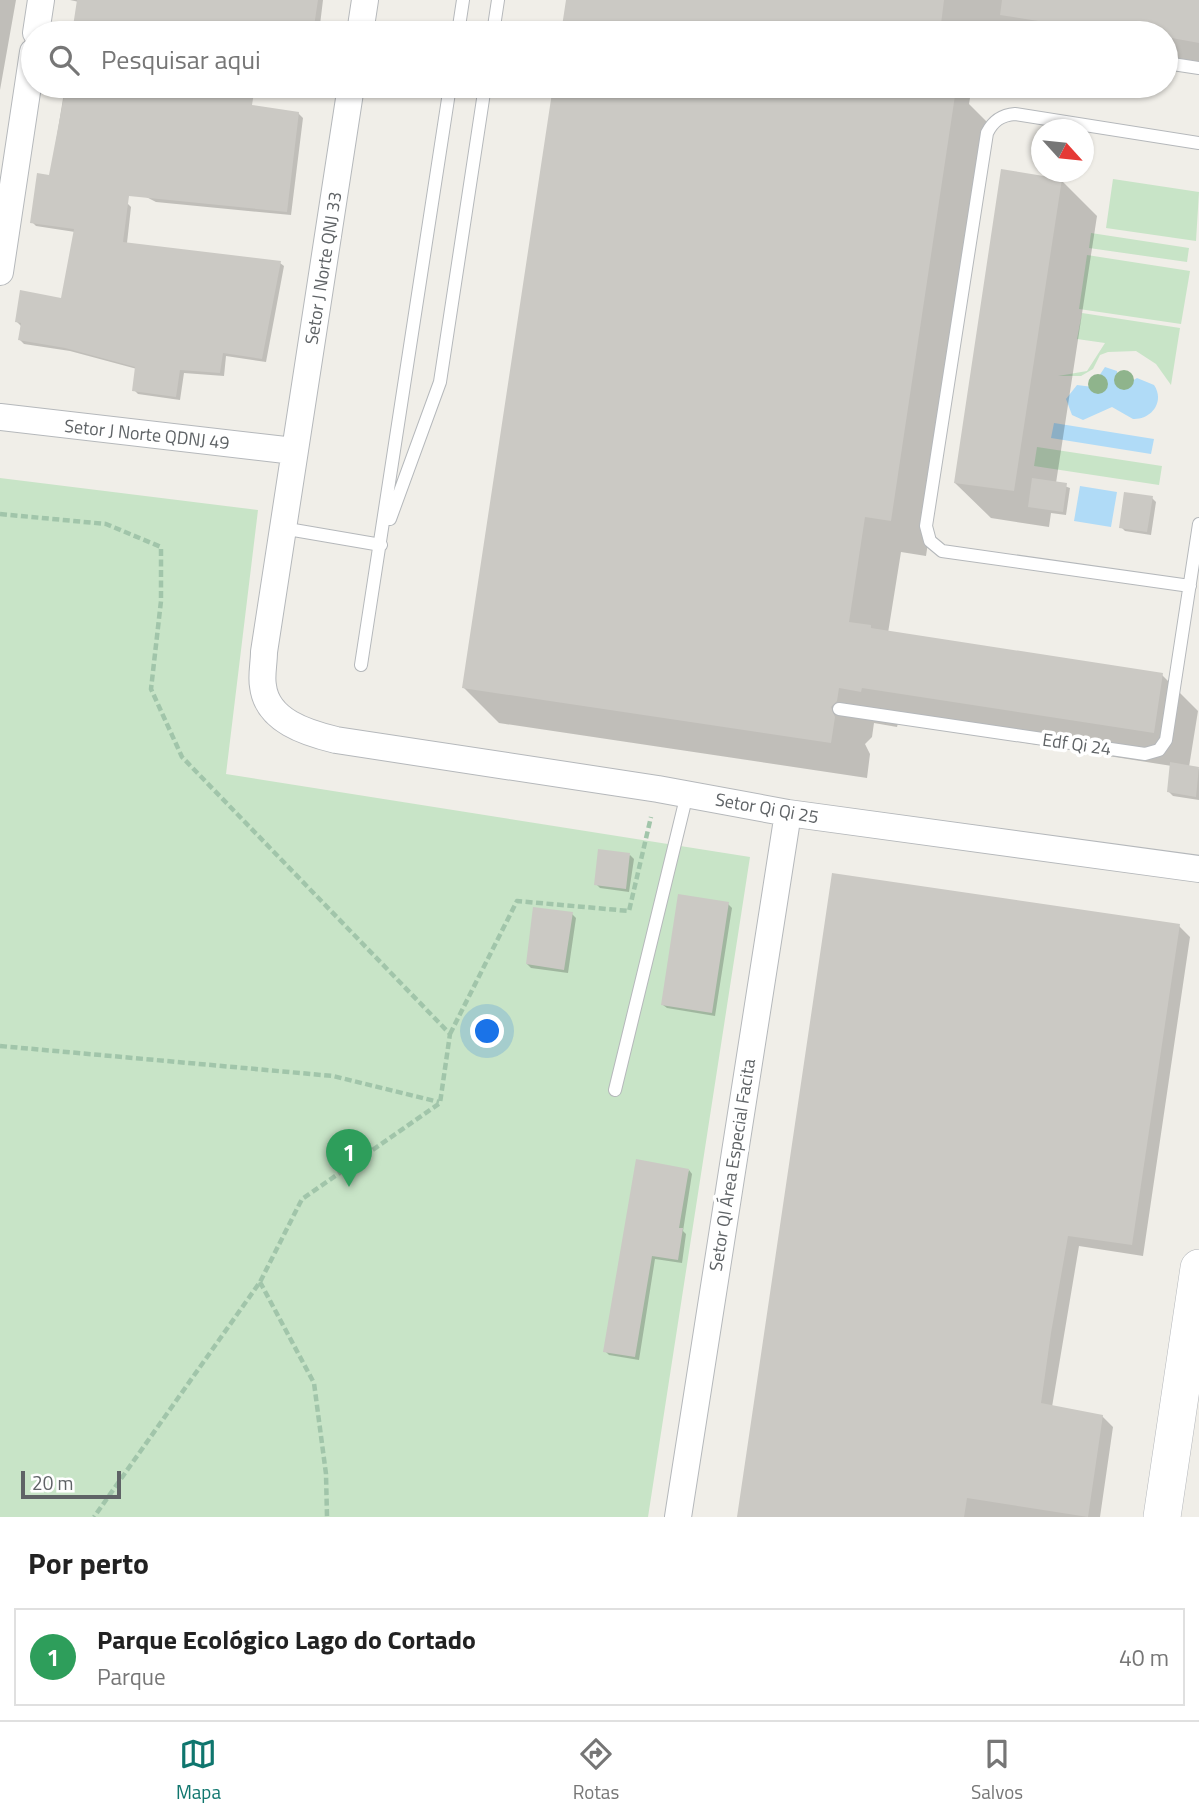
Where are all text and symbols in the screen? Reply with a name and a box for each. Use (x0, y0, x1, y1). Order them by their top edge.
search box (21, 21, 1178, 98)
text: Pesquisar aqui (101, 40, 261, 79)
icon: search (45, 41, 83, 79)
north arrow (1031, 119, 1094, 182)
street label: Setor J Norte QNJ 33 (298, 190, 348, 346)
street label: Setor J Norte QDNJ 49 (63, 412, 231, 456)
street label: Edf Qi 24 (1041, 726, 1113, 762)
street label: Setor Qi Qi 25 (713, 786, 821, 830)
your location (470, 1014, 504, 1048)
street label: Setor QI Área Especial Facita (702, 1057, 762, 1273)
pin: 1 (326, 1129, 372, 1187)
scale bar (21, 1468, 121, 1500)
text: 20 m (32, 1468, 73, 1497)
text: Por perto (28, 1540, 149, 1586)
text: Parque Ecológico Lago do Cortado (97, 1620, 476, 1659)
text: 1 (47, 1640, 59, 1675)
text: 40 m (1119, 1640, 1169, 1675)
text: Parque (97, 1659, 166, 1694)
tab: Mapa (176, 1735, 221, 1806)
tab: Rotas (573, 1735, 619, 1806)
tab: Salvos (971, 1735, 1023, 1806)

